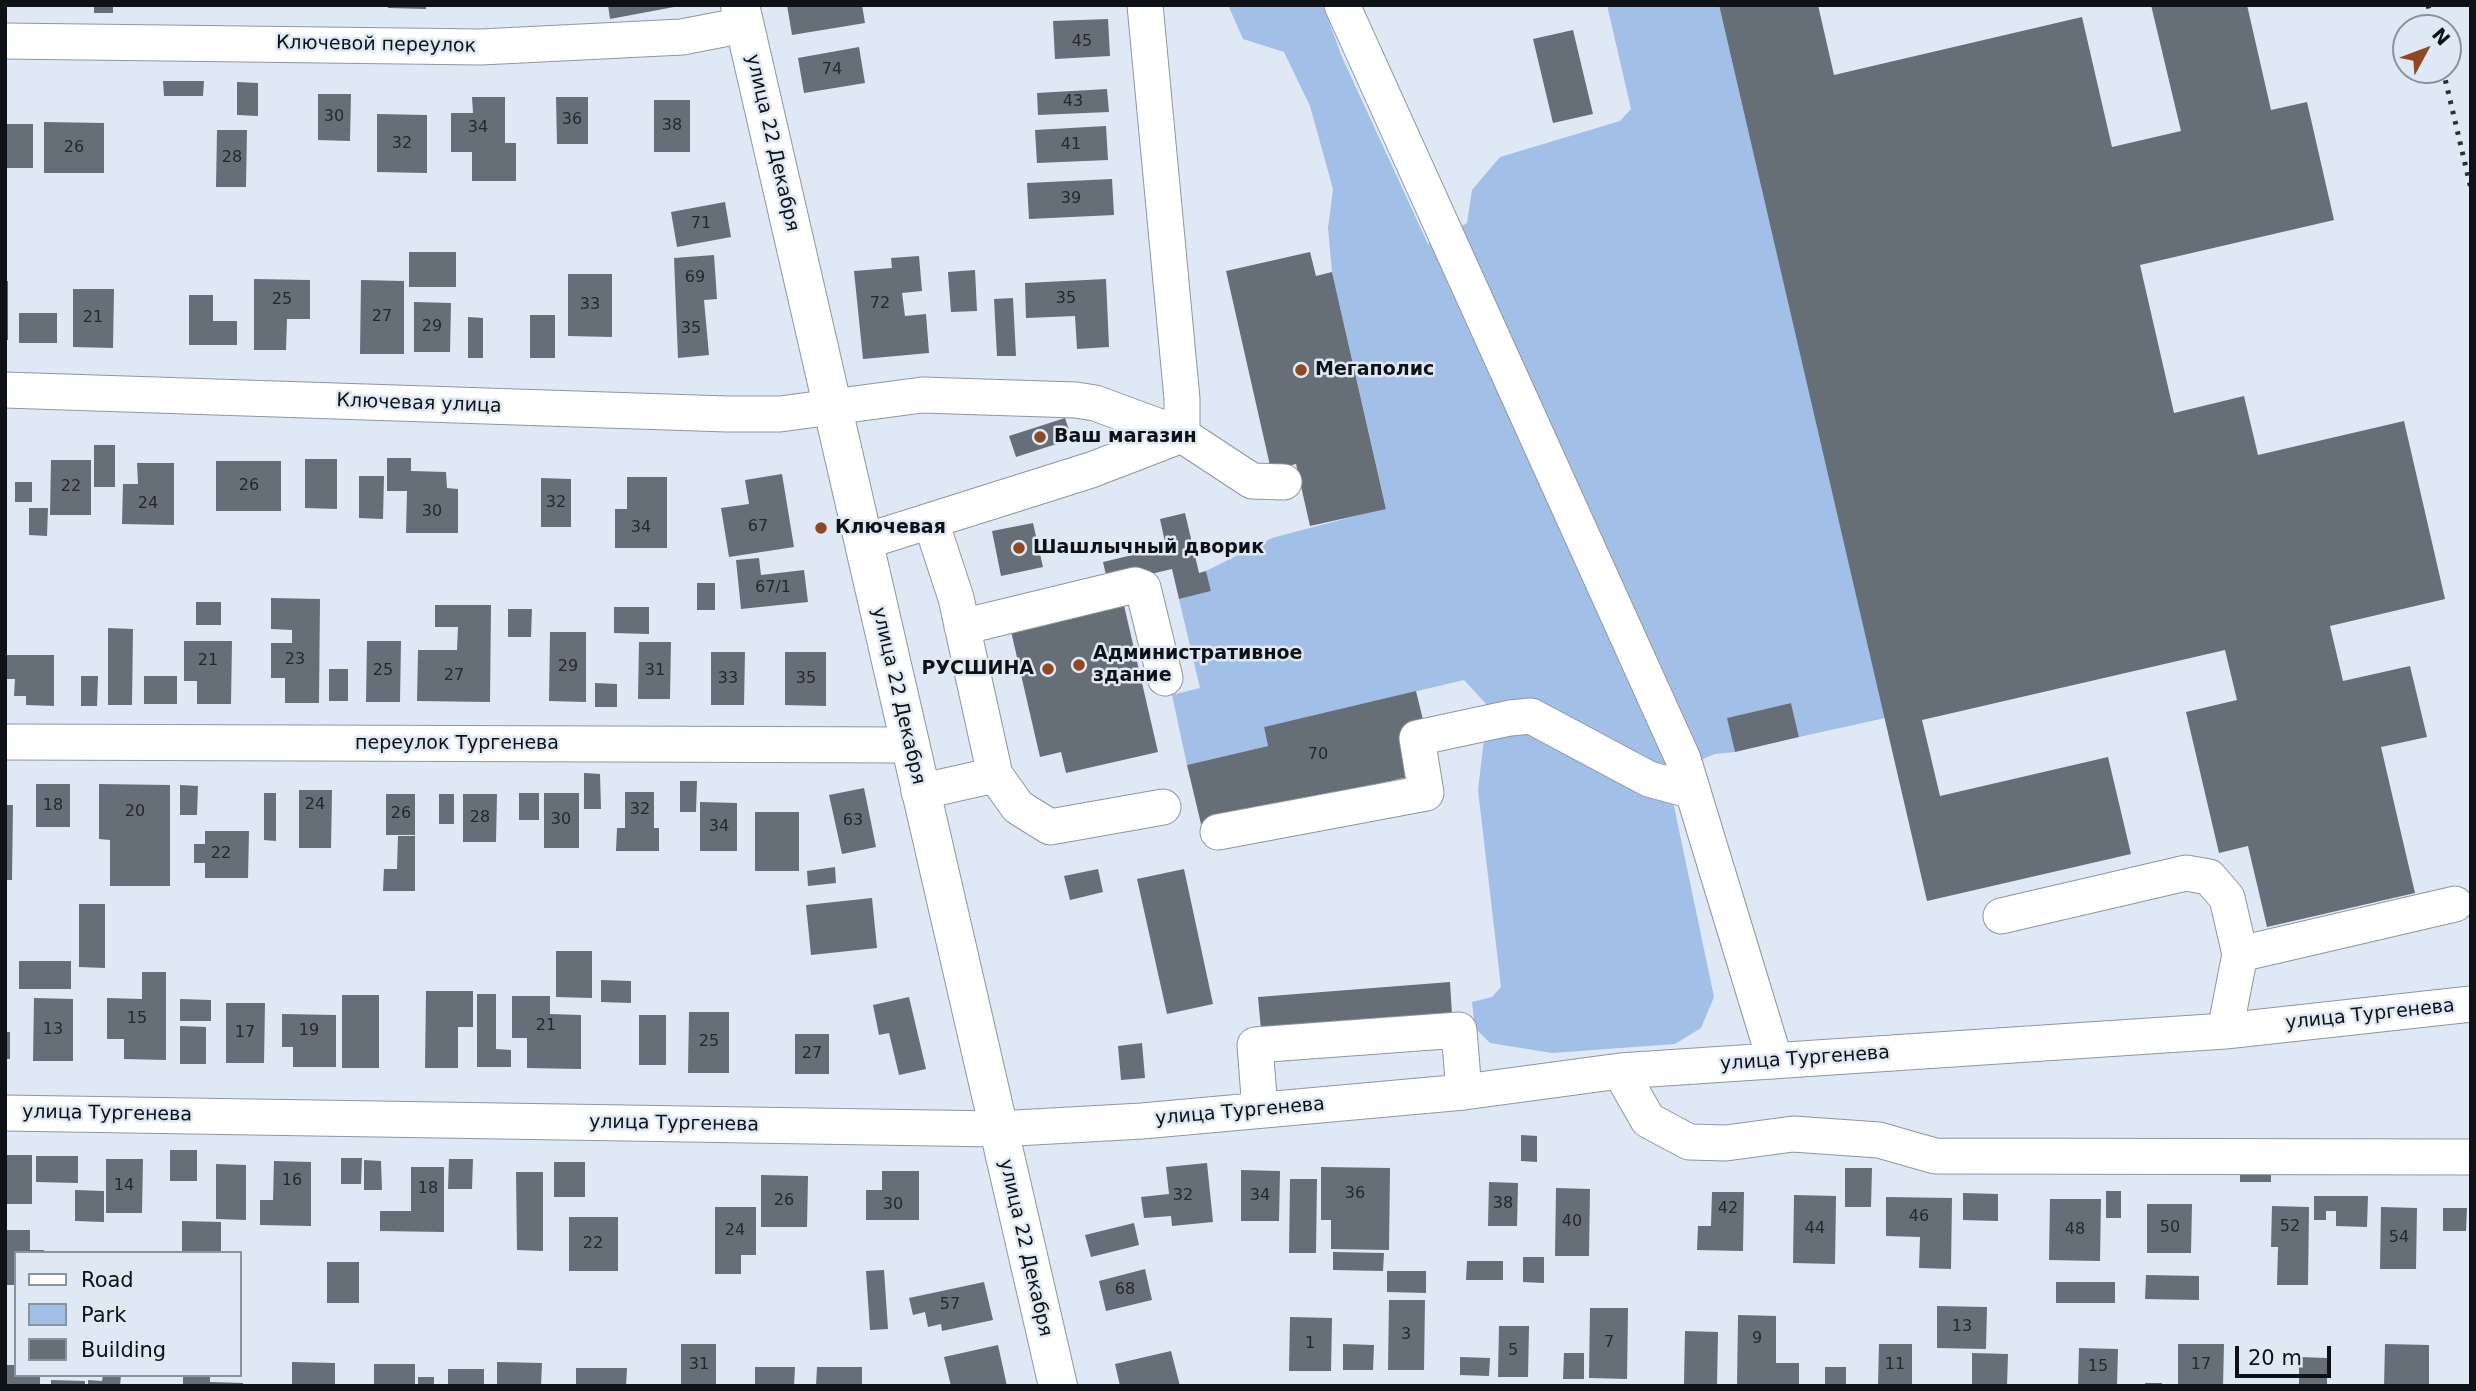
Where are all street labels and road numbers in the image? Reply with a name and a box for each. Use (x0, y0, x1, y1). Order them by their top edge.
street label: Ключевой переулок (276, 32, 476, 58)
street label: улица 22 Декабря (740, 52, 804, 234)
street label: Ключевая улица (336, 390, 502, 418)
street label: улица 22 Декабря (866, 605, 930, 787)
street label: переулок Тургенева (355, 733, 559, 755)
street label: улица Тургенева (2284, 995, 2456, 1035)
street label: улица Тургенева (1719, 1042, 1891, 1076)
street label: улица Тургенева (1154, 1093, 1326, 1131)
street label: улица Тургенева (22, 1101, 192, 1127)
street label: улица Тургенева (589, 1111, 759, 1137)
street label: улица 22 Декабря (993, 1157, 1057, 1339)

